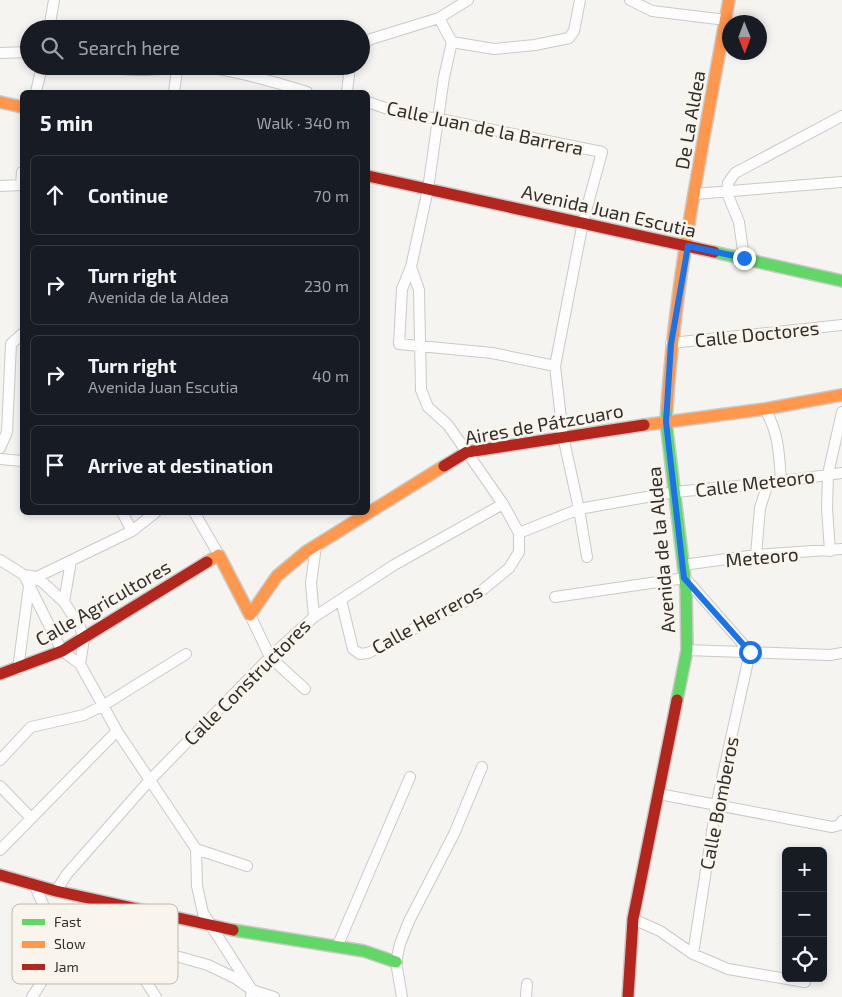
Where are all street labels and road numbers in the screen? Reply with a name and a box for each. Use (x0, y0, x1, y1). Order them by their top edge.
street label: De La Aldea (669, 69, 710, 171)
street label: Calle Juan de la Barrera (385, 95, 586, 160)
street label: Avenida Juan Escutia (520, 179, 699, 242)
street label: Calle Doctores (694, 316, 820, 351)
street label: Aires de Pátzcuaro (463, 398, 625, 449)
street label: Calle Meteoro (694, 464, 816, 501)
street label: Avenida de la Aldea (642, 466, 679, 634)
street label: Meteoro (724, 542, 799, 571)
street label: Calle Agricultores (31, 555, 174, 651)
street label: Calle Herreros (367, 579, 486, 658)
street label: Calle Constructores (179, 614, 315, 750)
street label: Calle Bomberos (694, 734, 743, 871)

